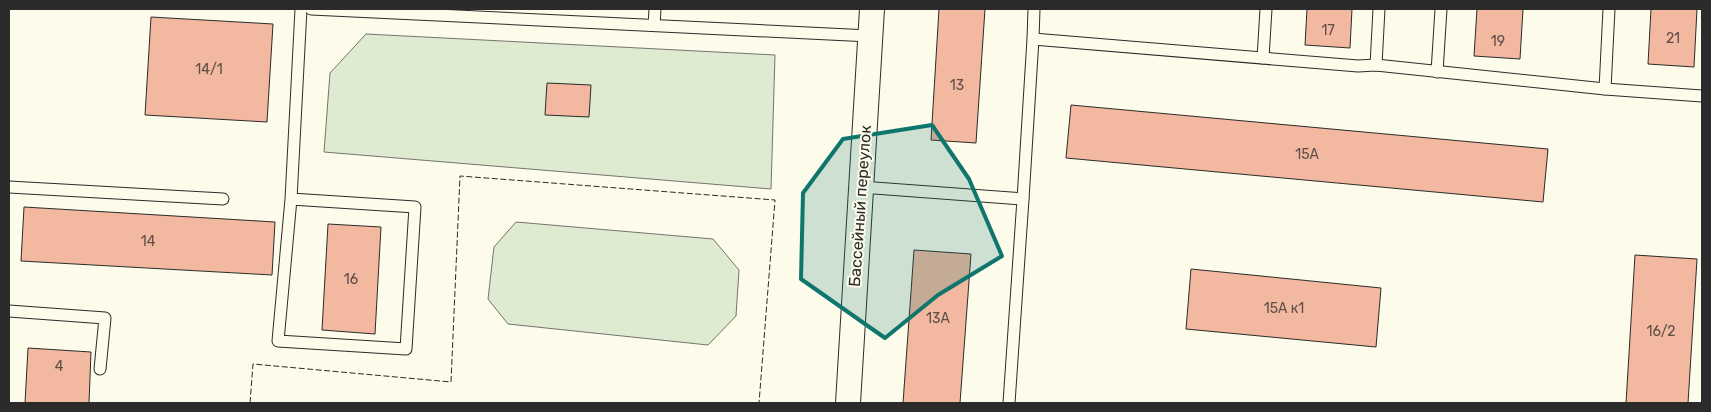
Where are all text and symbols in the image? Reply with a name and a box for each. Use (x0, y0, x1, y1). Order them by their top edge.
house number: 17 (1321, 22, 1335, 39)
house number: 21 (1666, 30, 1680, 47)
house number: 19 (1491, 33, 1505, 50)
house number: 14/1 (195, 61, 223, 78)
house number: 13 (950, 77, 964, 94)
street label: Бассейный переулок (845, 124, 875, 288)
house number: 15А (1295, 146, 1319, 163)
house number: 14 (141, 233, 156, 250)
house number: 16 (344, 271, 358, 288)
house number: 15А к1 (1264, 300, 1304, 317)
house number: 13А (926, 310, 951, 327)
house number: 16/2 (1646, 323, 1676, 340)
house number: 4 (55, 358, 64, 375)

